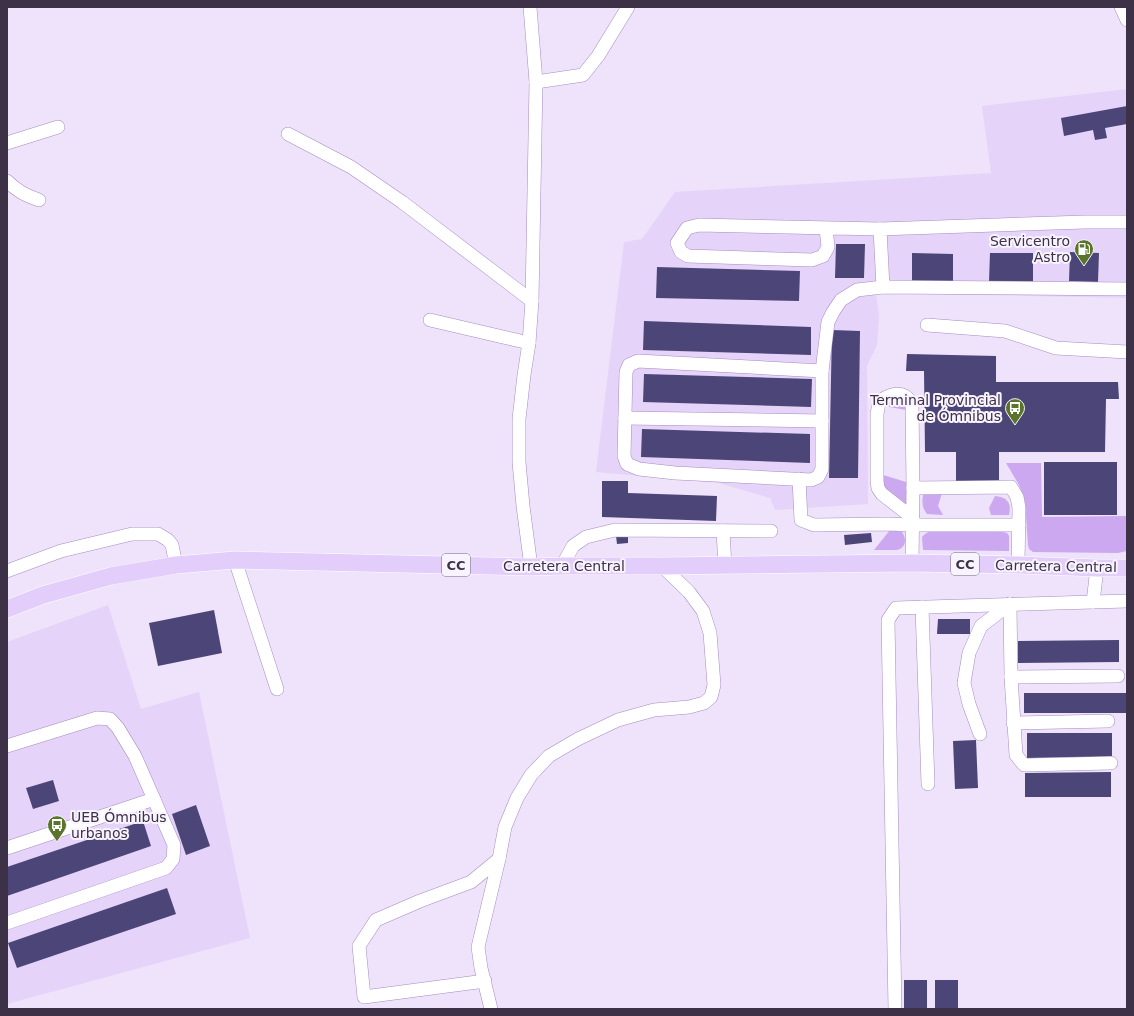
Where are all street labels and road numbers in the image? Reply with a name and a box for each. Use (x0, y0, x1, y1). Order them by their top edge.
road number: CC (951, 553, 979, 575)
road number: CC (442, 554, 470, 576)
street label: Carretera Central (995, 557, 1117, 575)
street label: Carretera Central (503, 558, 625, 574)

